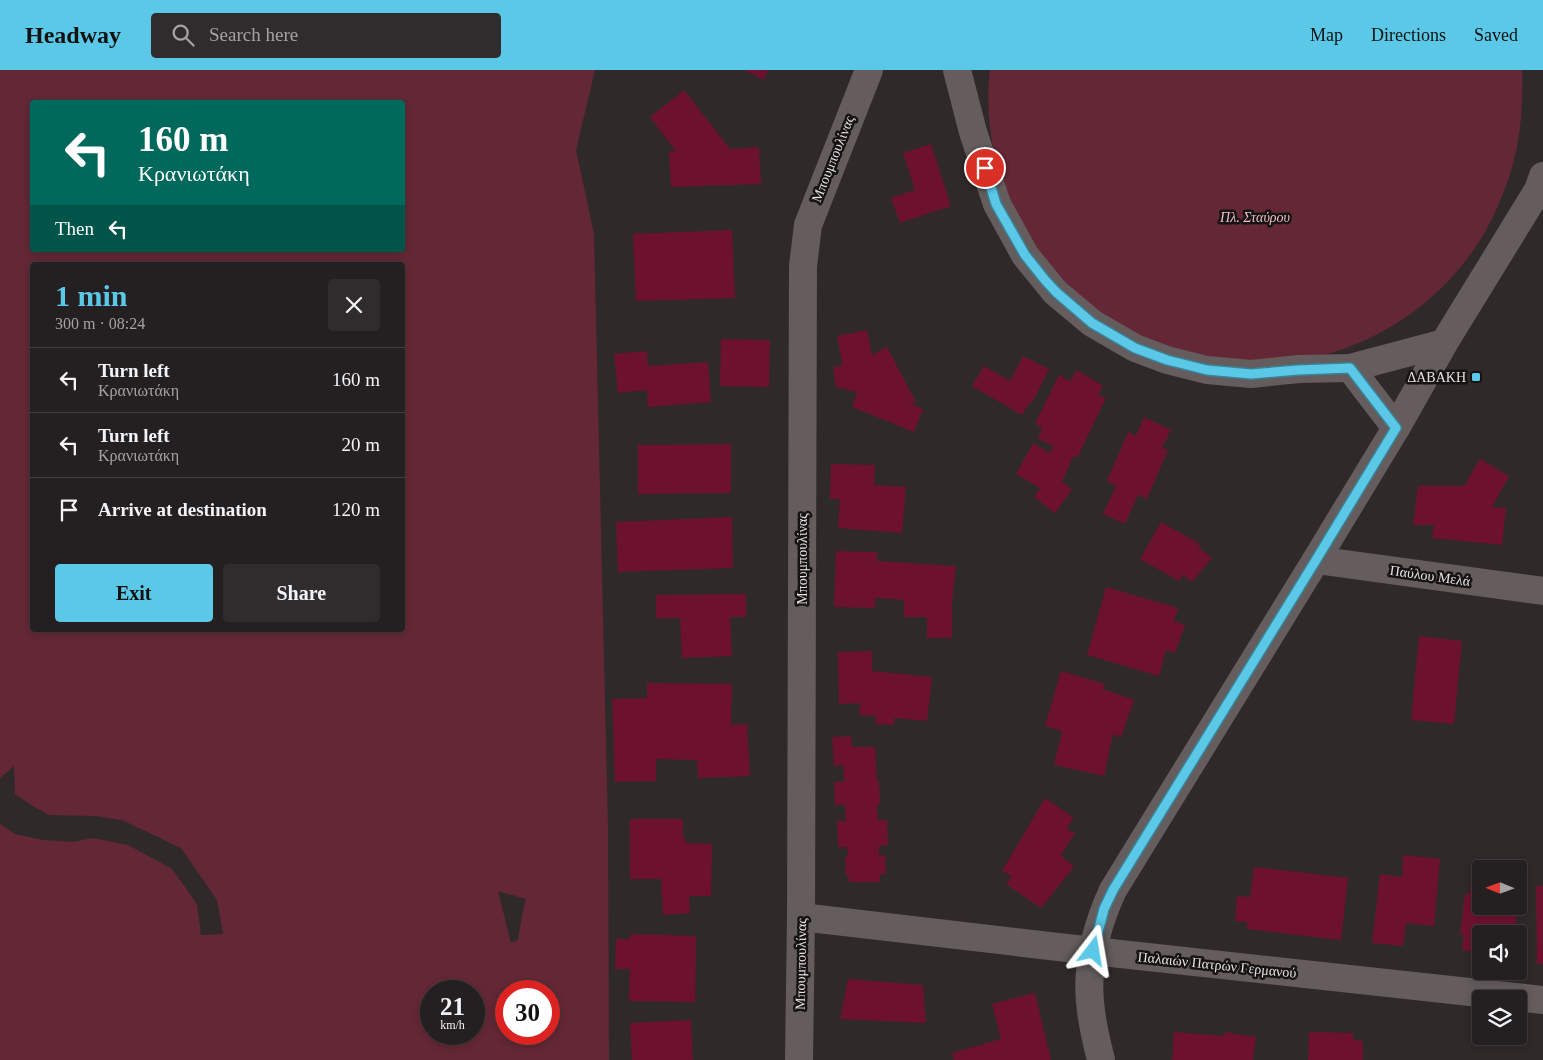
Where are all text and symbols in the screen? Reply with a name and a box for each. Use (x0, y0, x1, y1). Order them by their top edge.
search box (151, 13, 501, 58)
icon: search (169, 21, 197, 49)
text: Headway (25, 22, 121, 48)
text: Search here (209, 24, 298, 45)
text: Map (1310, 25, 1343, 45)
text: Directions (1371, 25, 1446, 45)
text: Saved (1474, 25, 1518, 45)
street label: Μπουμπουλίνας (809, 113, 857, 204)
icon: left (55, 120, 120, 185)
text: 160 m (138, 120, 228, 159)
pin (964, 147, 1006, 189)
icon: arrive (971, 154, 999, 182)
text: Κρανιωτάκη (138, 161, 250, 186)
park label: Πλ. Σταύρου (1219, 210, 1290, 225)
icon: left (104, 215, 132, 243)
text: Then (55, 218, 94, 239)
text: 1 min (55, 279, 128, 312)
button: close (328, 279, 380, 331)
text: 300 m · 08:24 (55, 315, 145, 332)
text: Turn left (98, 360, 170, 381)
icon: left (55, 366, 83, 394)
text: 160 m (332, 369, 380, 390)
place label: ΔΑΒΑΚΗ (1407, 370, 1466, 385)
marker: ΔΑΒΑΚΗ (1470, 371, 1482, 383)
text: Κρανιωτάκη (98, 382, 179, 399)
text: Turn left (98, 425, 170, 446)
icon: left (55, 431, 83, 459)
text: 20 m (341, 434, 380, 455)
text: Κρανιωτάκη (98, 447, 179, 464)
icon: arrive (55, 496, 83, 524)
text: Arrive at destination (98, 499, 267, 520)
text: 120 m (332, 499, 380, 520)
street label: Μπουμπουλίνας (795, 513, 810, 605)
street label: Παύλου Μελά (1389, 563, 1472, 589)
button: Exit (55, 564, 213, 622)
button: Share (223, 564, 380, 622)
north arrow (1472, 860, 1528, 915)
map controls (1472, 860, 1527, 1045)
street label: Μπουμπουλίνας (793, 918, 809, 1010)
position arrow (1066, 924, 1118, 976)
button: sound (1472, 925, 1527, 980)
street label: Παλαιών Πατρών Γερμανού (1137, 949, 1297, 981)
speed limit sign: 30 (495, 980, 560, 1045)
button: layers (1472, 990, 1527, 1045)
text: 21 (440, 993, 465, 1020)
text: km/h (440, 1018, 465, 1032)

